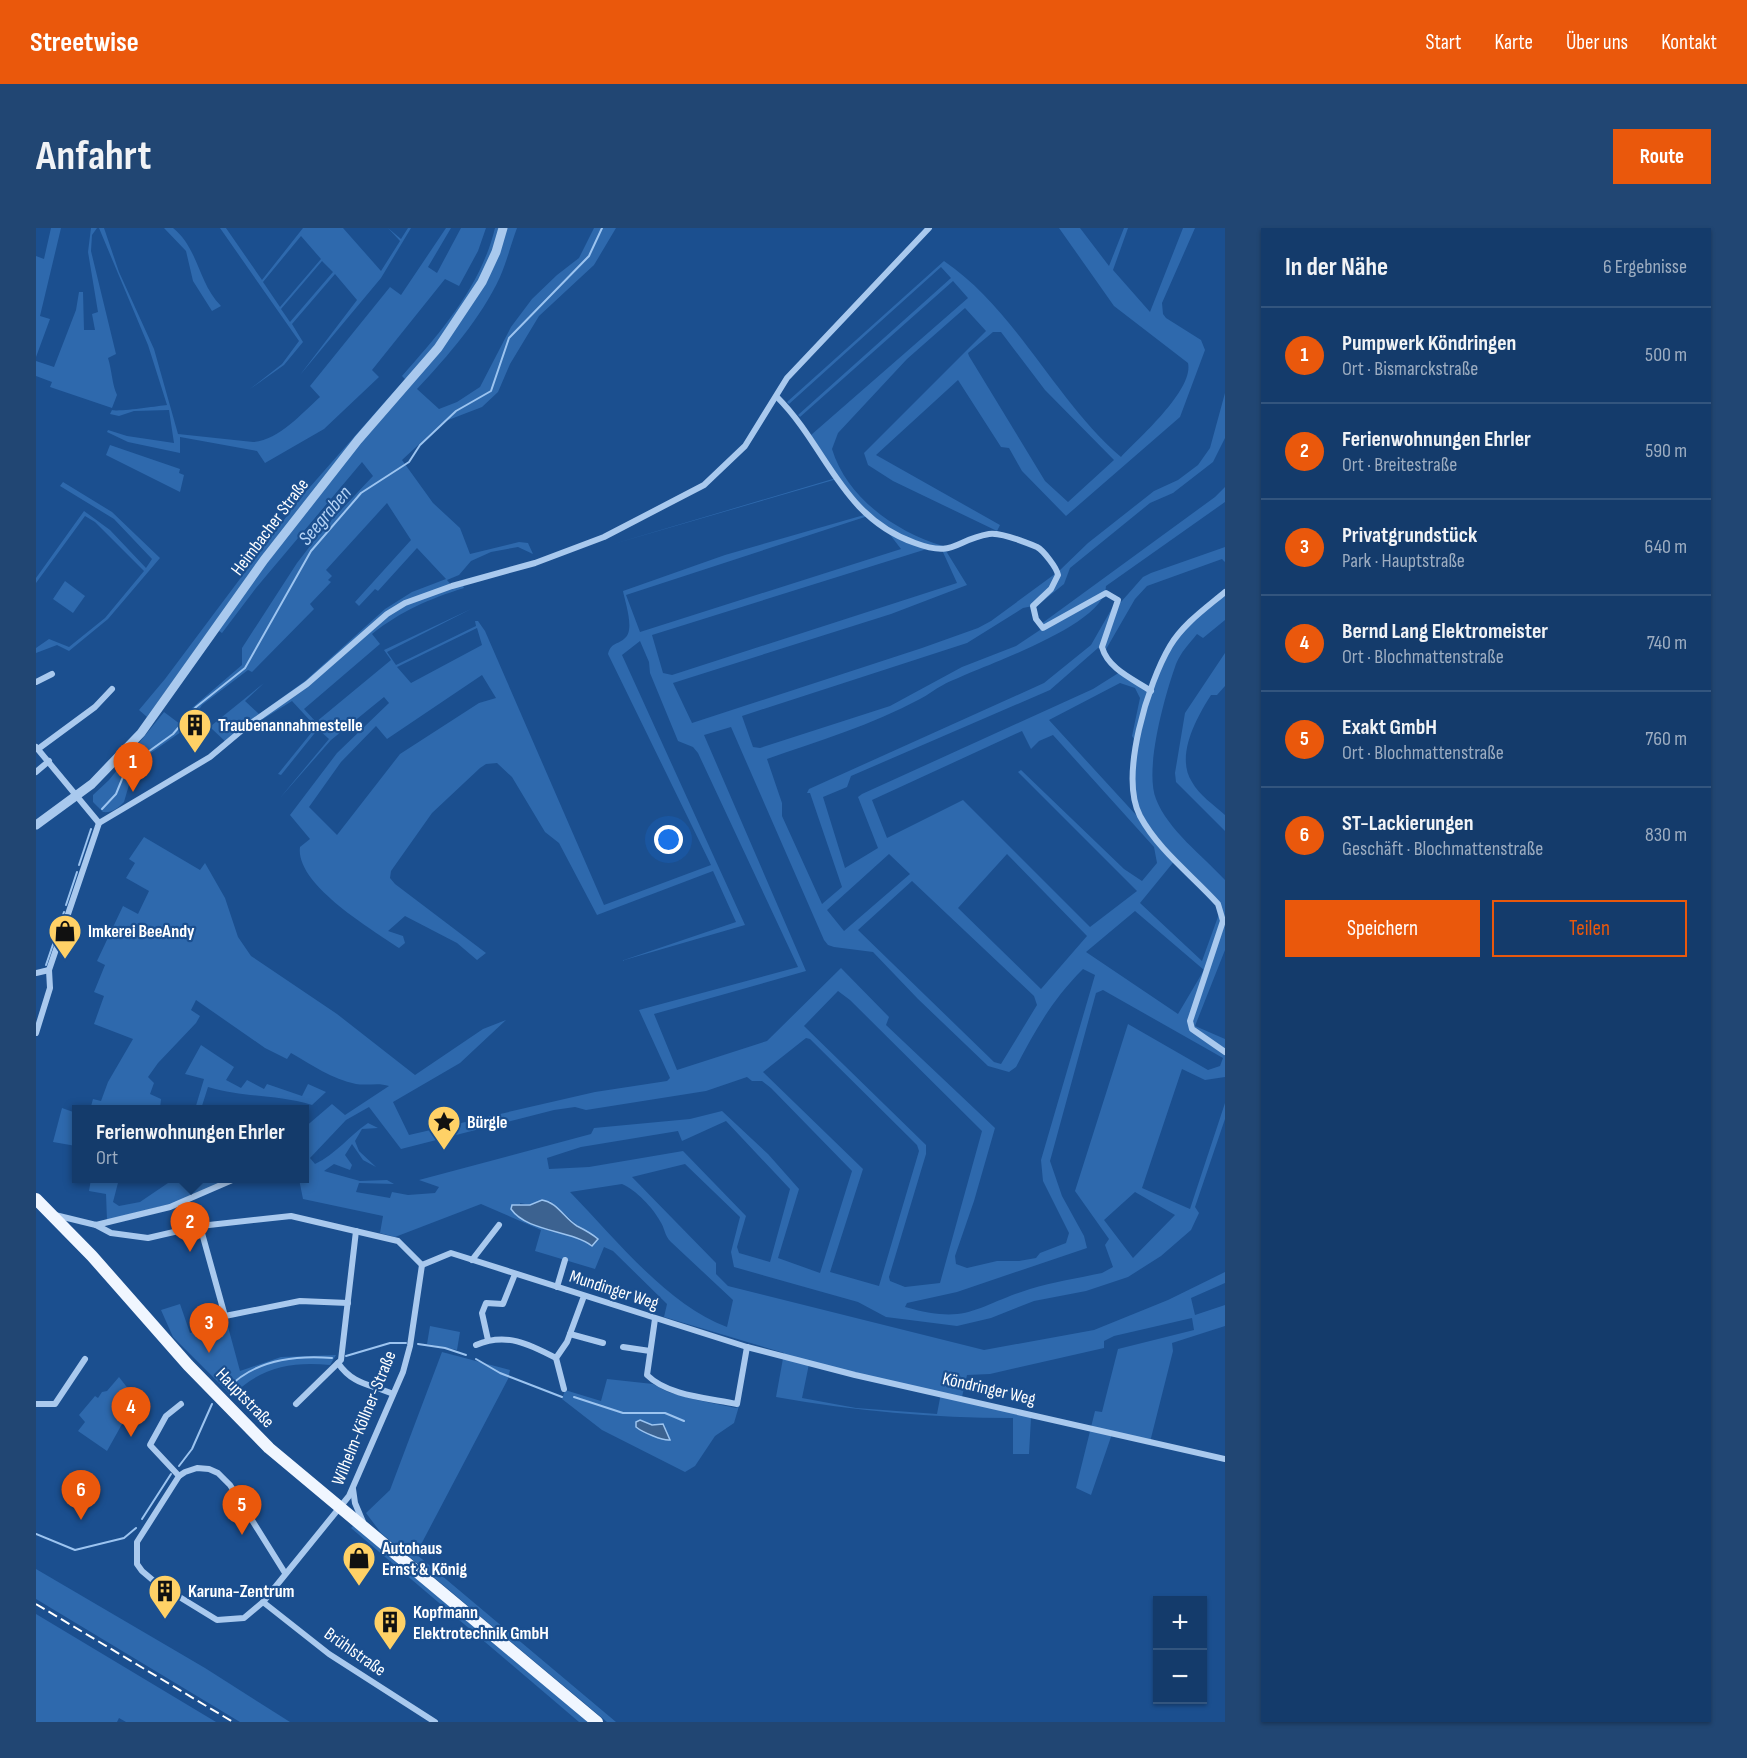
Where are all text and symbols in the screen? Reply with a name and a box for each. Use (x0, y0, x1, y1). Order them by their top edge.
text: Streetwise (30, 26, 139, 59)
text: Start (1425, 30, 1462, 55)
text: Karte (1495, 30, 1533, 55)
text: Über uns (1566, 30, 1628, 55)
text: Kontakt (1661, 30, 1717, 55)
button: Route (1613, 129, 1711, 184)
text: Anfahrt (36, 131, 151, 182)
text: In der Nähe (1285, 252, 1388, 283)
text: 6 Ergebnisse (1603, 255, 1687, 279)
text: Pumpwerk Köndringen (1342, 330, 1516, 357)
text: 1 (1301, 343, 1308, 367)
text: 500 m (1645, 343, 1687, 367)
text: Ort · Bismarckstraße (1342, 357, 1478, 381)
text: Ferienwohnungen Ehrler (1342, 426, 1531, 453)
text: 2 (1300, 439, 1309, 463)
text: 590 m (1645, 439, 1687, 463)
text: Ort · Breitestraße (1342, 453, 1457, 477)
street label: Heimbacher Straße (227, 475, 313, 579)
water label: Seegraben (293, 482, 357, 550)
text: Privatgrundstück (1342, 522, 1477, 549)
text: 3 (1300, 535, 1309, 559)
text: 640 m (1645, 535, 1687, 559)
text: Park · Hauptstraße (1342, 549, 1465, 573)
text: Bernd Lang Elektromeister (1342, 618, 1548, 645)
text: 4 (1300, 631, 1309, 655)
text: 740 m (1647, 631, 1687, 655)
text: Ort · Blochmattenstraße (1342, 645, 1504, 669)
building icon: Traubenannahmestelle (177, 707, 213, 754)
text: Exakt GmbH (1342, 714, 1437, 741)
place label: Traubenannahmestelle (218, 715, 363, 736)
text: 5 (1300, 727, 1309, 751)
text: 760 m (1645, 727, 1687, 751)
text: Ort · Blochmattenstraße (1342, 741, 1504, 765)
pin: 1 (114, 742, 152, 792)
text: ST-Lackierungen (1342, 810, 1473, 837)
text: 6 (1300, 823, 1309, 847)
text: 830 m (1645, 823, 1687, 847)
your location (654, 825, 683, 854)
text: Geschäft · Blochmattenstraße (1342, 837, 1543, 861)
button: Speichern (1285, 900, 1480, 957)
button: Teilen (1492, 900, 1687, 957)
shop icon: Imkerei BeeAndy (47, 913, 83, 960)
place label: Imkerei BeeAndy (88, 921, 195, 942)
place icon: Bürgle (426, 1104, 462, 1151)
popup (72, 1105, 309, 1183)
place label: Bürgle (467, 1112, 508, 1133)
text: Ferienwohnungen Ehrler (96, 1119, 285, 1146)
text: Ort (96, 1146, 118, 1170)
pin: 2 (170, 1202, 210, 1252)
street label: Mundinger Weg (567, 1266, 661, 1314)
pin: 3 (190, 1304, 228, 1353)
street label: Wilhelm-Köllner-Straße (327, 1348, 401, 1488)
street label: Hauptstraße (211, 1364, 279, 1432)
street label: Köndringer Weg (940, 1368, 1038, 1410)
pin: 4 (112, 1388, 151, 1437)
pin: 6 (62, 1470, 100, 1520)
pin: 5 (222, 1486, 262, 1535)
place label: Autohaus Ernst & König (381, 1538, 467, 1580)
shop icon: Autohaus Ernst & König (341, 1540, 377, 1587)
building icon: Karuna-Zentrum (147, 1573, 183, 1620)
place label: Karuna-Zentrum (188, 1581, 295, 1602)
map controls (1153, 1596, 1207, 1704)
button: + (1153, 1596, 1207, 1650)
place label: Kopfmann Elektrotechnik GmbH (413, 1602, 549, 1644)
building icon: Kopfmann Elektrotechnik GmbH (372, 1604, 408, 1651)
street label: Brühlstraße (320, 1623, 390, 1681)
button: − (1153, 1650, 1207, 1704)

